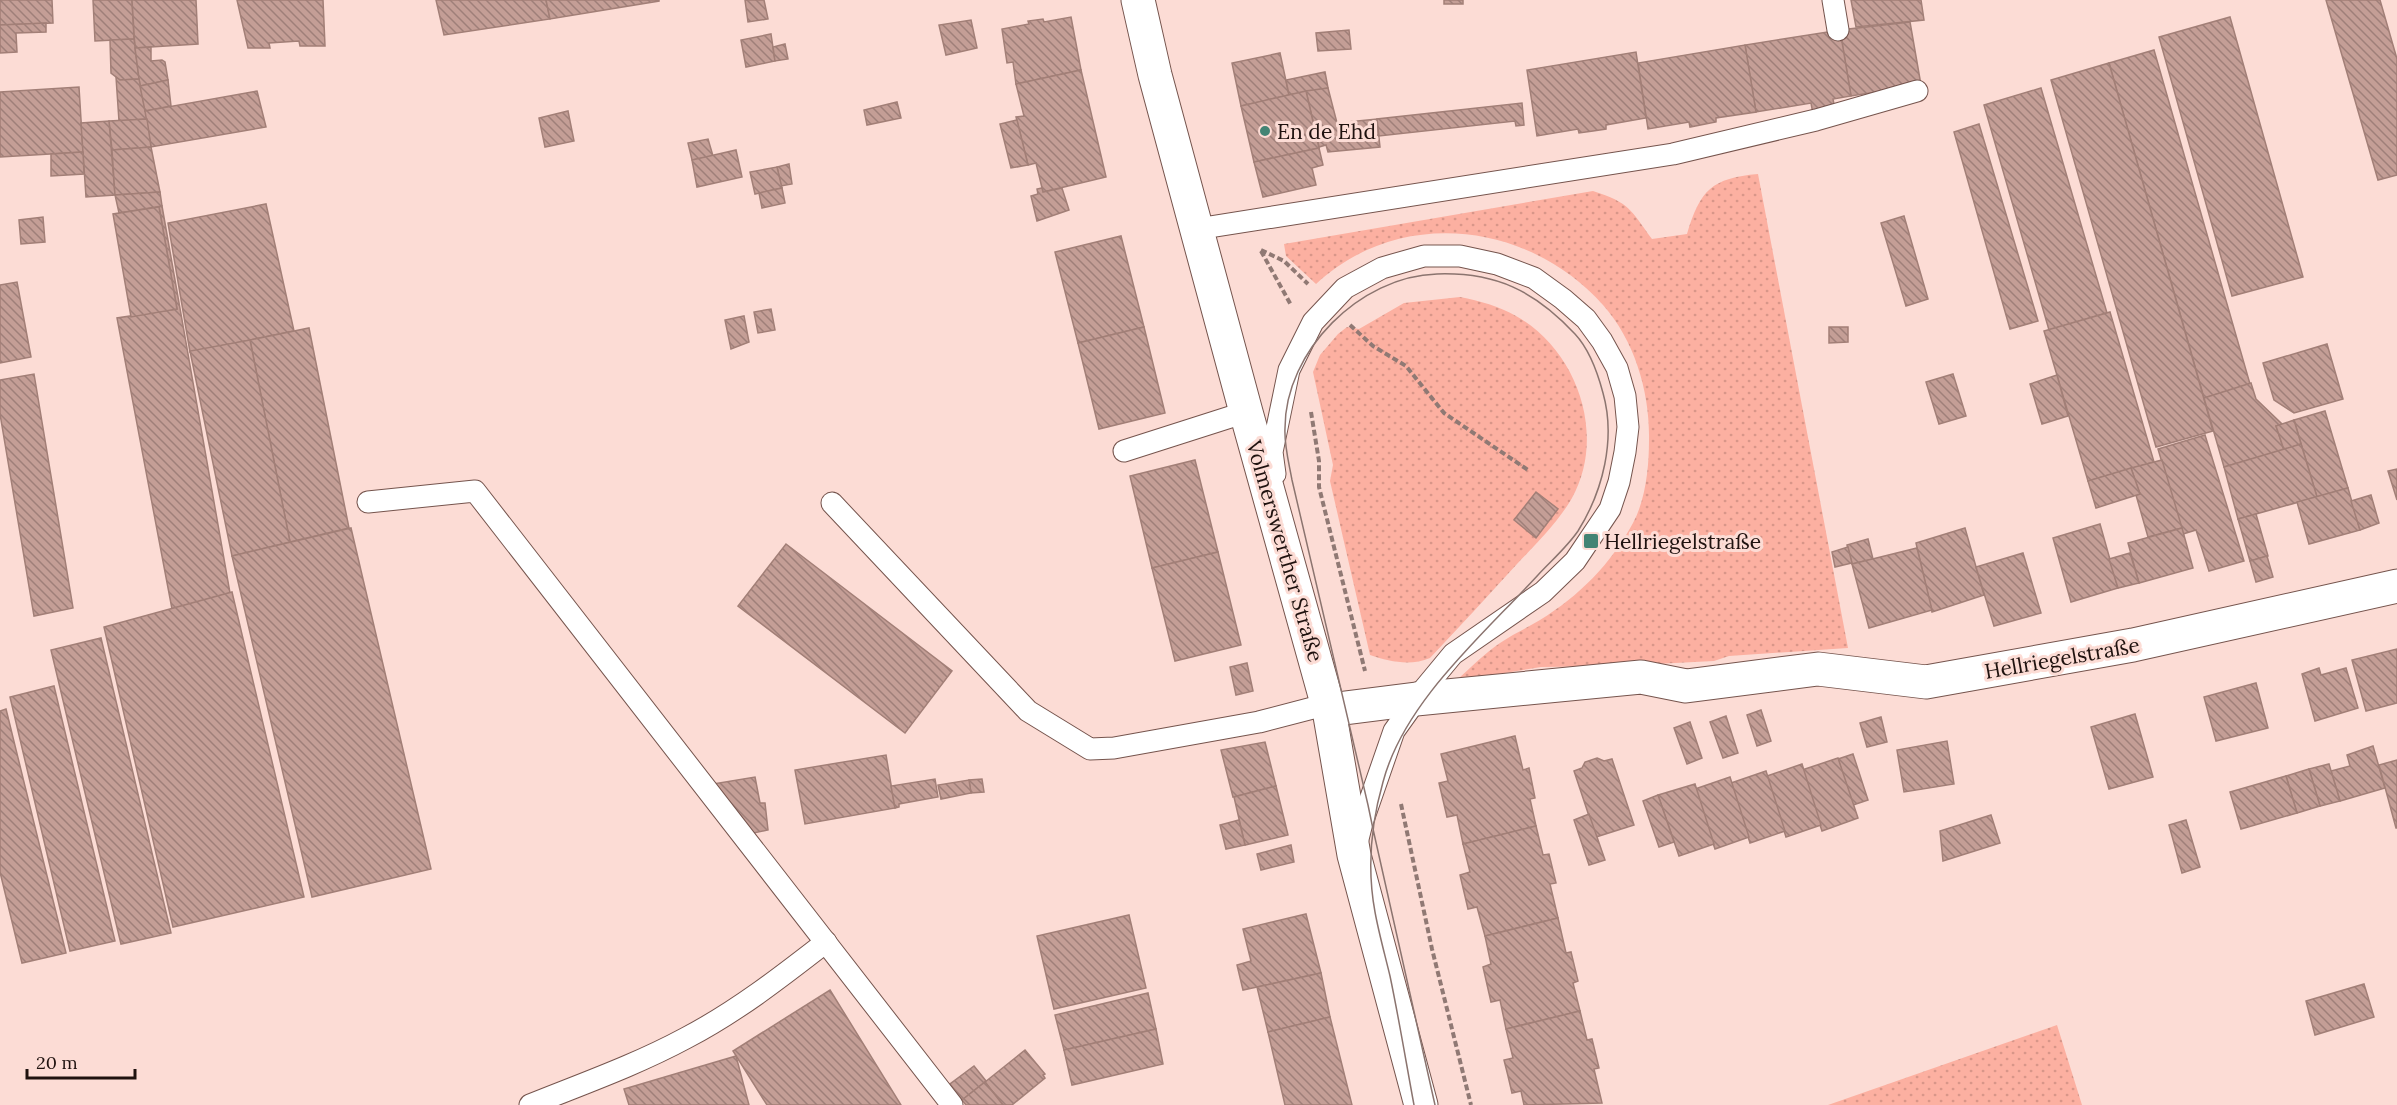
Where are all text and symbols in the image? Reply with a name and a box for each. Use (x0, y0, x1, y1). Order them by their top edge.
place label: En de Ehd (1277, 118, 1376, 145)
marker: En de Ehd (1258, 124, 1272, 138)
street label: Volmerswerther Straße (1240, 436, 1330, 665)
place label: Hellriegelstraße (1604, 528, 1761, 555)
marker: Hellriegelstraße (1582, 532, 1600, 550)
street label: Hellriegelstraße (1982, 631, 2142, 685)
scale bar (27, 1042, 135, 1080)
text: 20 m (36, 1051, 78, 1074)

